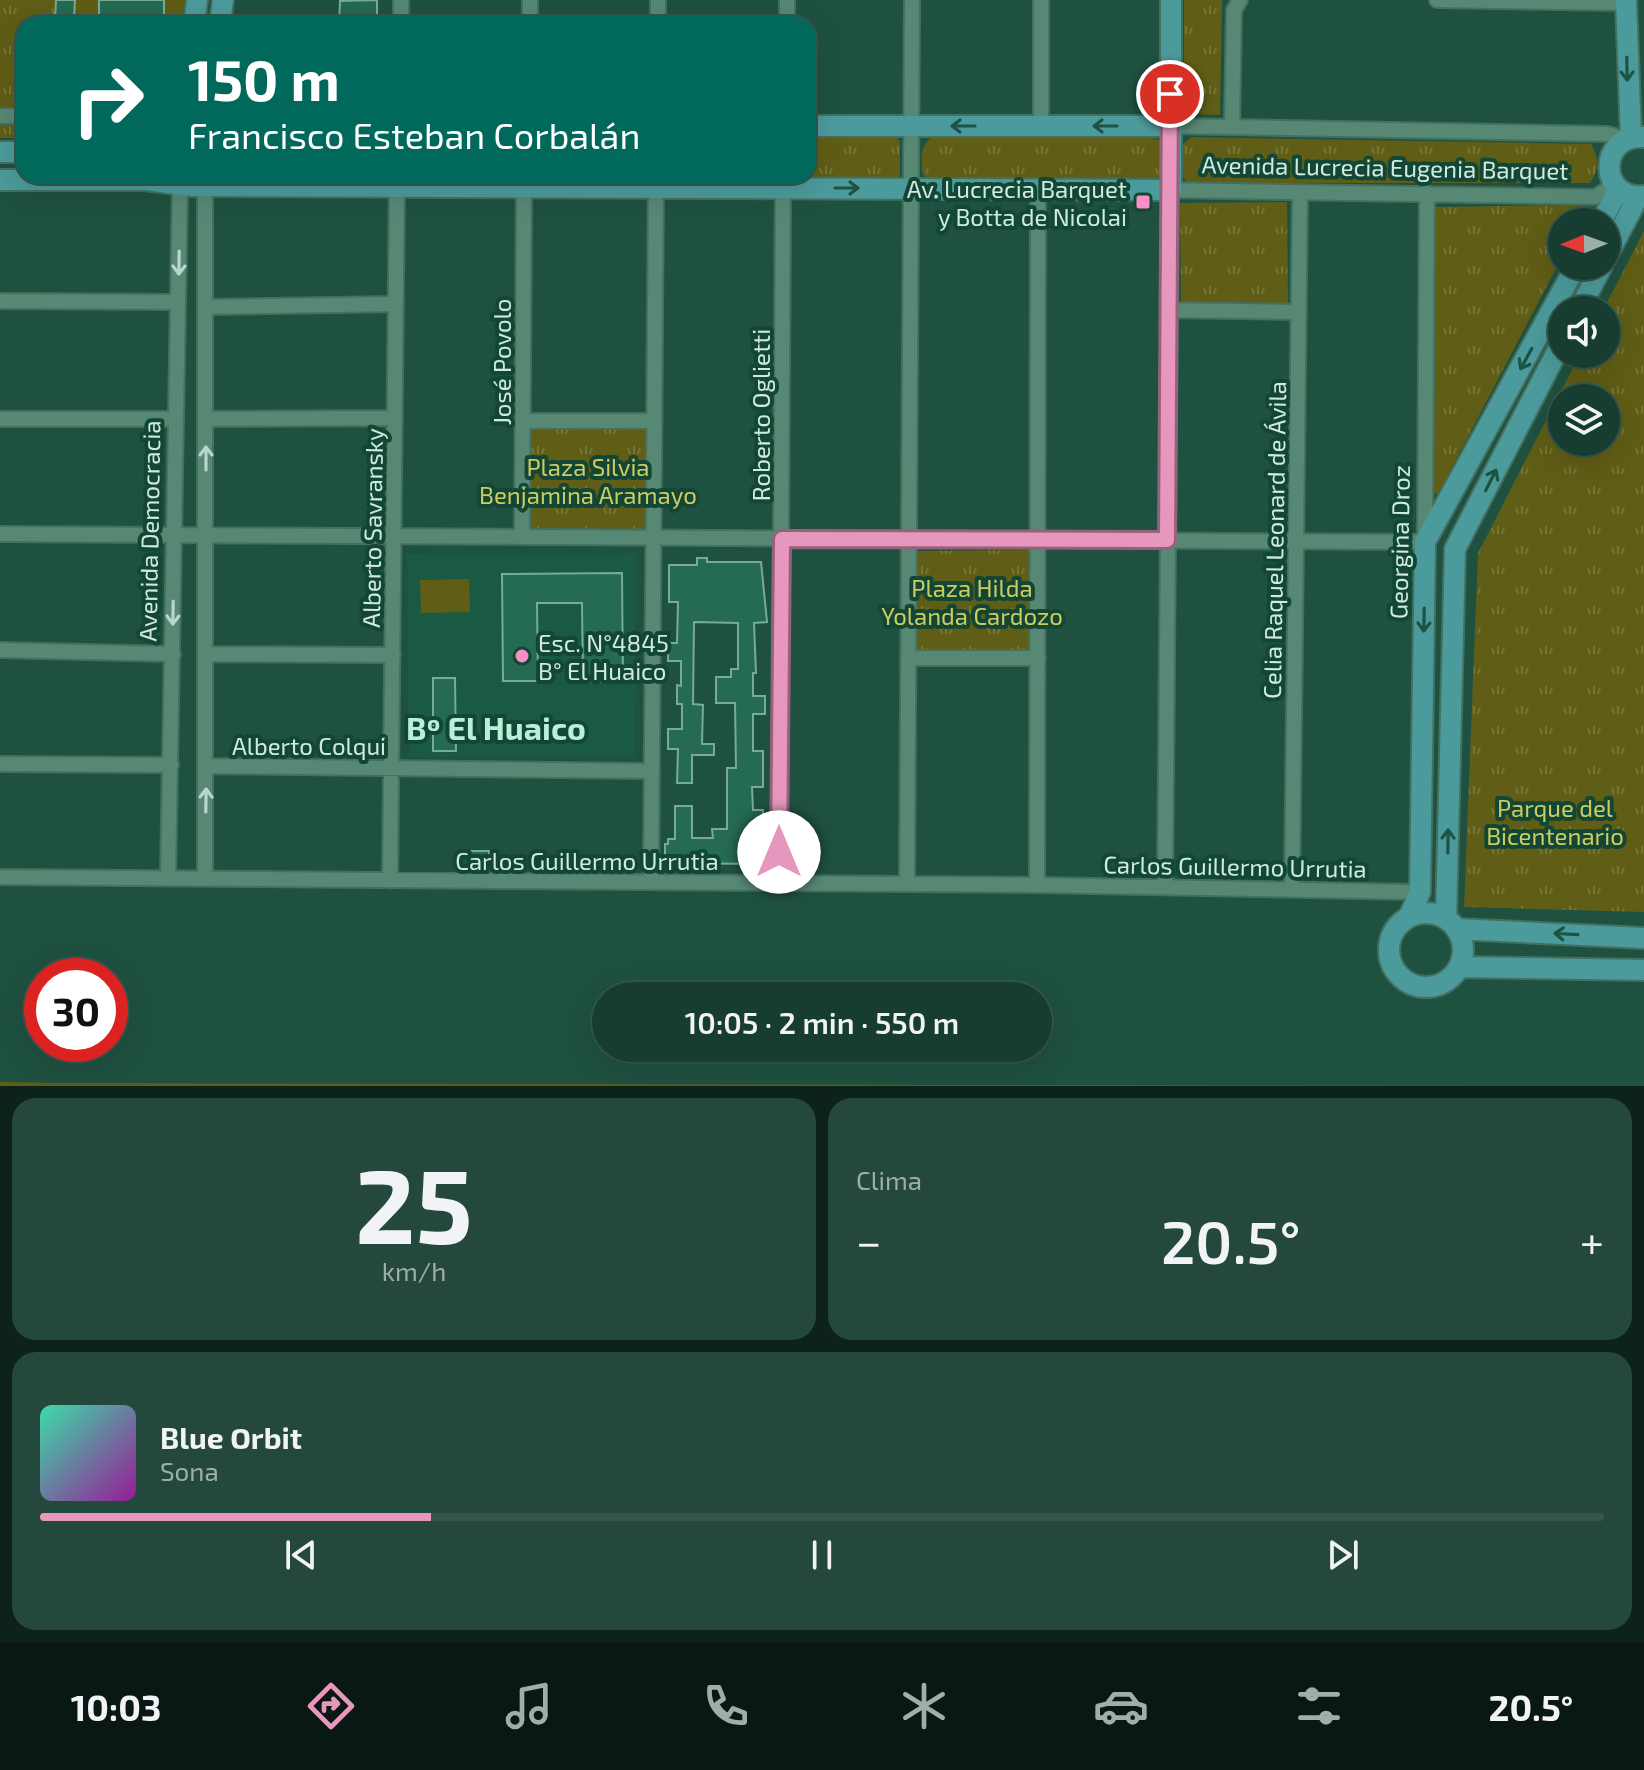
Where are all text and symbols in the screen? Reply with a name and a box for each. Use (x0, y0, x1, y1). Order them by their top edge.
text: 150 m (188, 45, 340, 112)
icon: right (56, 48, 160, 152)
one-way arrow (1619, 55, 1635, 82)
pin (1136, 60, 1204, 128)
icon: arrive (1148, 72, 1192, 116)
text: Francisco Esteban Corbalán (188, 113, 640, 156)
one-way arrow (950, 118, 977, 134)
one-way arrow (1092, 118, 1119, 134)
street label: Avenida Lucrecia Eugenia Barquet (1201, 149, 1569, 185)
place label: Av. Lucrecia Barquet y Botta de Nicolai (907, 174, 1127, 231)
one-way arrow (833, 180, 860, 196)
marker: Av. Lucrecia Barquet y Botta de Nicolai (1134, 193, 1152, 211)
north arrow (1548, 208, 1620, 280)
map controls (1548, 208, 1620, 456)
one-way arrow (171, 249, 186, 276)
button: sound (1548, 296, 1620, 368)
street label: José Povolo (487, 299, 516, 425)
street label: Roberto Oglietti (746, 329, 775, 501)
one-way arrow (1517, 347, 1533, 370)
street label: Celia Raquel Leonard de Ávila (1257, 381, 1291, 699)
button: layers (1548, 384, 1620, 456)
street label: Avenida Democracia (133, 420, 165, 642)
street label: Alberto Savransky (356, 428, 388, 628)
one-way arrow (198, 445, 214, 472)
park label: Plaza Silvia Benjamina Aramayo (479, 452, 697, 509)
street label: Georgina Droz (1383, 465, 1415, 619)
one-way arrow (1483, 468, 1499, 492)
park label: Plaza Hilda Yolanda Cardozo (881, 573, 1063, 630)
one-way arrow (166, 599, 181, 626)
one-way arrow (1416, 606, 1432, 633)
place label: Esc. N°4845 B° El Huaico (538, 628, 669, 685)
marker: Esc. N°4845 B° El Huaico (513, 647, 531, 665)
district label: Bº El Huaico (406, 708, 586, 746)
street label: Alberto Colqui (232, 731, 386, 760)
one-way arrow (198, 787, 213, 814)
park label: Parque del Bicentenario (1486, 793, 1624, 850)
position arrow (737, 810, 821, 894)
one-way arrow (1440, 828, 1456, 855)
street label: Carlos Guillermo Urrutia (455, 846, 719, 875)
street label: Carlos Guillermo Urrutia (1103, 849, 1367, 883)
one-way arrow (1553, 927, 1580, 942)
speed limit sign: 30 (24, 958, 128, 1062)
text: 10:05 · 2 min · 550 m (685, 1004, 959, 1040)
text: 25 (355, 1140, 473, 1265)
text: Clima (856, 1164, 922, 1195)
text: 20.5° (1161, 1204, 1301, 1276)
text: − (856, 1214, 882, 1267)
text: + (1580, 1214, 1604, 1267)
text: km/h (382, 1255, 446, 1286)
text: Blue Orbit (160, 1419, 302, 1455)
text: Sona (160, 1455, 219, 1486)
icon: previous (279, 1533, 323, 1577)
icon: pause (800, 1533, 844, 1577)
icon: next (1321, 1533, 1365, 1577)
icon: directions (303, 1678, 359, 1734)
icon: music (501, 1678, 557, 1734)
icon: phone (698, 1678, 754, 1734)
icon: climate (896, 1678, 952, 1734)
icon: car (1093, 1678, 1149, 1734)
icon: filters (1291, 1678, 1347, 1734)
text: 10:03 (71, 1685, 161, 1728)
text: 20.5° (1488, 1685, 1573, 1728)

